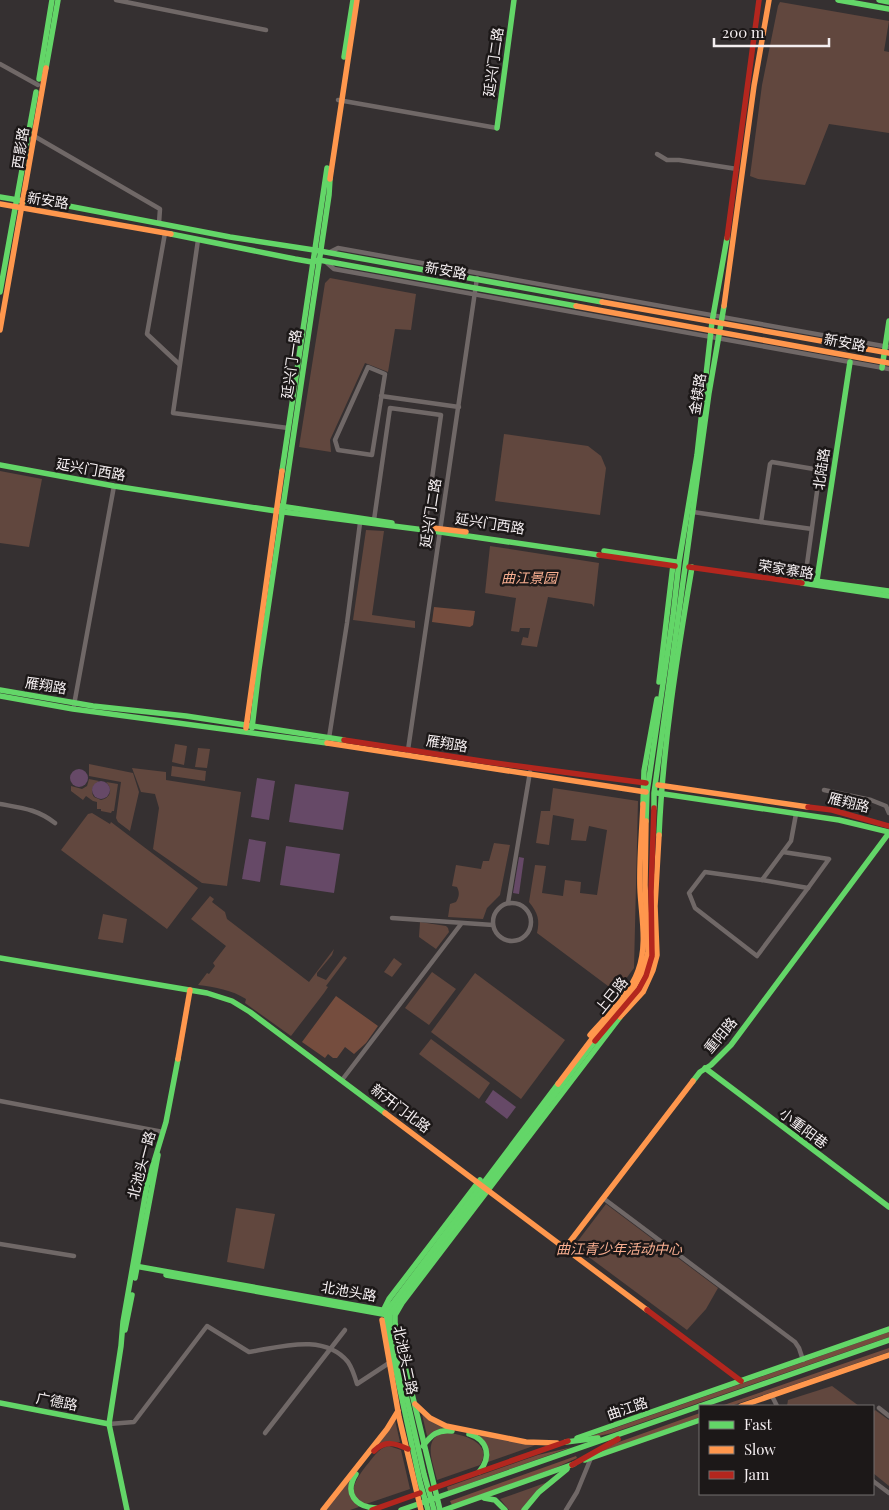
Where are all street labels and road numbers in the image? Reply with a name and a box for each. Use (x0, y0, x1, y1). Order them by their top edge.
street label: 延兴门二路 (479, 26, 507, 98)
street label: 西影路 (7, 126, 33, 170)
street label: 新安路 (26, 187, 70, 213)
street label: 新安路 (424, 257, 468, 283)
street label: 延兴门一路 (277, 328, 305, 400)
street label: 新安路 (823, 329, 867, 355)
street label: 金犊路 (684, 372, 710, 416)
street label: 北陆路 (809, 447, 833, 491)
street label: 延兴门西路 (55, 454, 127, 484)
street label: 延兴门二路 (415, 477, 445, 549)
street label: 延兴门西路 (454, 508, 526, 538)
street label: 荣家寨路 (757, 555, 815, 583)
street label: 雁翔路 (24, 672, 68, 698)
street label: 雁翔路 (425, 730, 469, 756)
street label: 雁翔路 (826, 788, 872, 816)
street label: 上巳路 (590, 973, 632, 1017)
street label: 重阳路 (699, 1013, 741, 1057)
street label: 新开门北路 (367, 1079, 435, 1137)
street label: 小重阳巷 (776, 1104, 832, 1152)
street label: 北池头一路 (123, 1129, 159, 1201)
street label: 北池头路 (320, 1277, 378, 1305)
street label: 北池头二路 (389, 1324, 423, 1396)
street label: 广德路 (35, 1388, 79, 1414)
street label: 曲江路 (604, 1392, 650, 1424)

